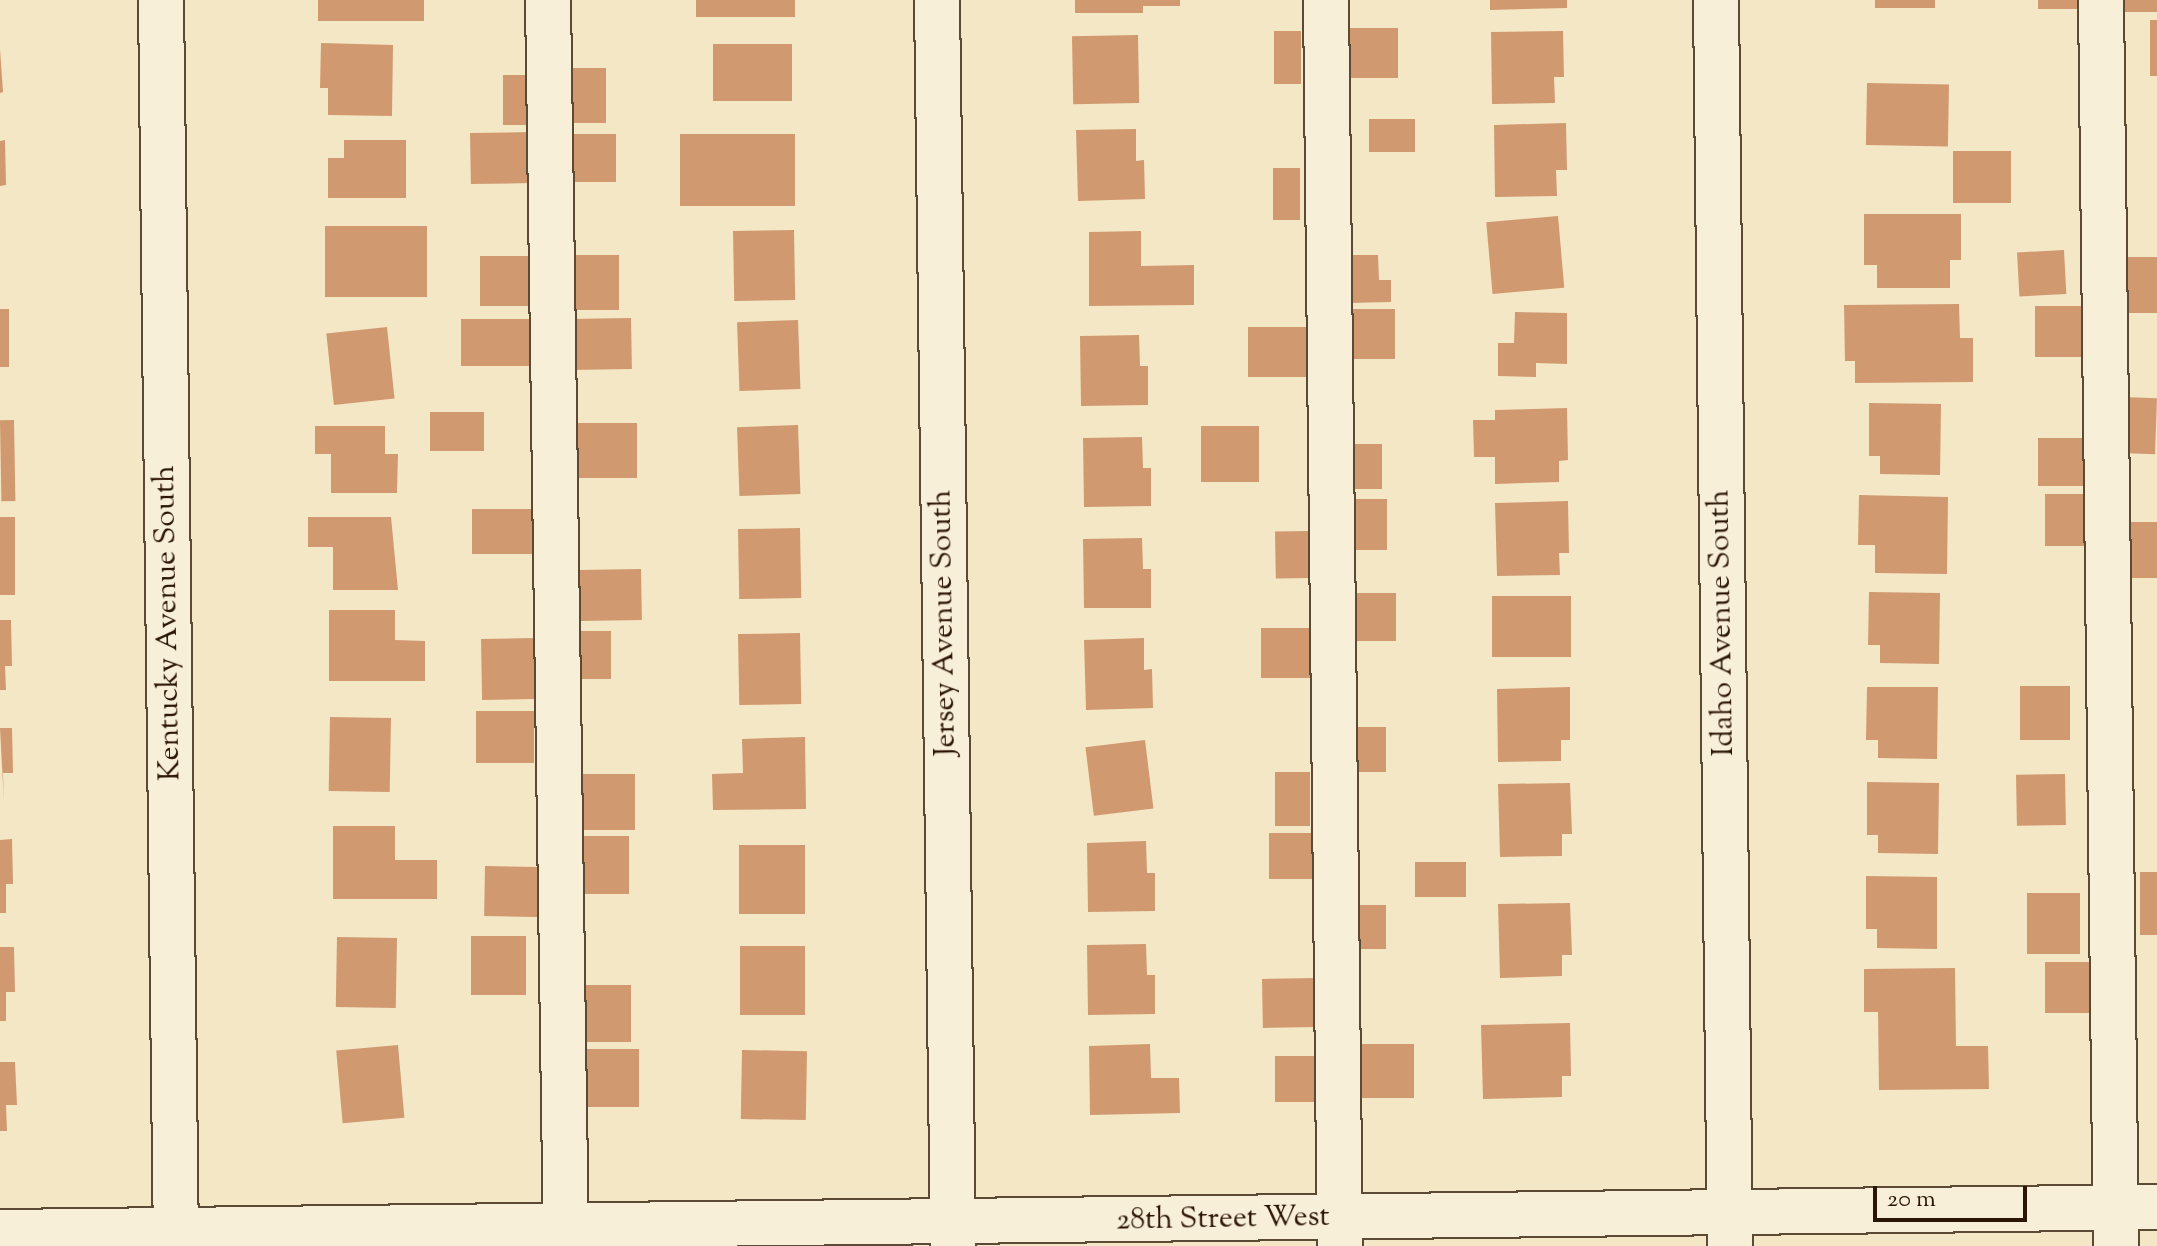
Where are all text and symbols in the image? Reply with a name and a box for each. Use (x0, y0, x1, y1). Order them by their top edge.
street label: Kentucky Avenue South (148, 465, 190, 781)
street label: Jersey Avenue South (925, 489, 965, 757)
street label: Idaho Avenue South (1703, 489, 1743, 757)
scale bar (1877, 1170, 2031, 1220)
text: 20 m (1887, 1183, 1936, 1217)
street label: 28th Street West (1116, 1200, 1330, 1240)

